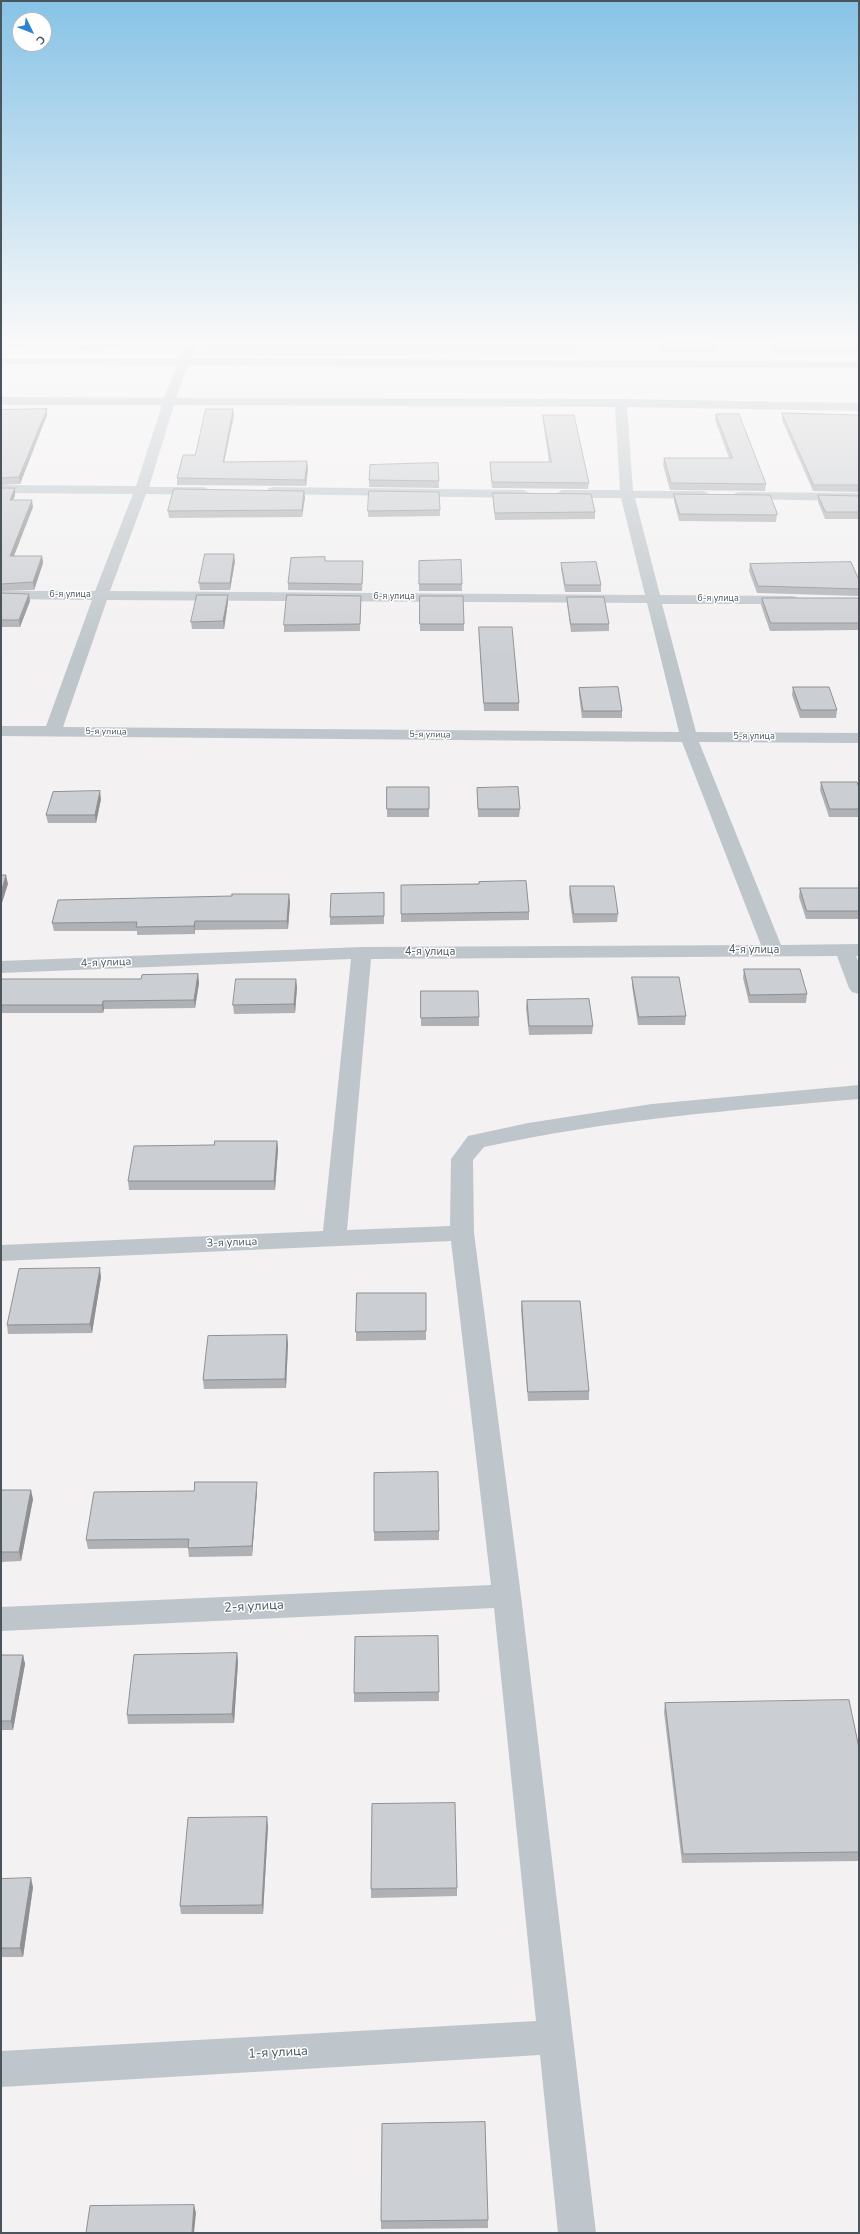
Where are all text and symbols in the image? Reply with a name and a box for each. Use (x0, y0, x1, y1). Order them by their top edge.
north arrow (12, 12, 52, 52)
text: С (32, 32, 48, 48)
street label: 6-я улица (49, 590, 91, 600)
street label: 6-я улица (373, 592, 415, 602)
street label: 6-я улица (697, 594, 739, 604)
street label: 5-я улица (85, 726, 127, 738)
street label: 5-я улица (409, 729, 451, 741)
street label: 5-я улица (733, 732, 775, 742)
street label: 4-я улица (729, 943, 779, 957)
street label: 4-я улица (405, 945, 455, 959)
street label: 4-я улица (80, 956, 132, 970)
street label: 3-я улица (206, 1236, 258, 1250)
street label: 2-я улица (224, 1598, 284, 1616)
street label: 1-я улица (248, 2044, 308, 2062)

